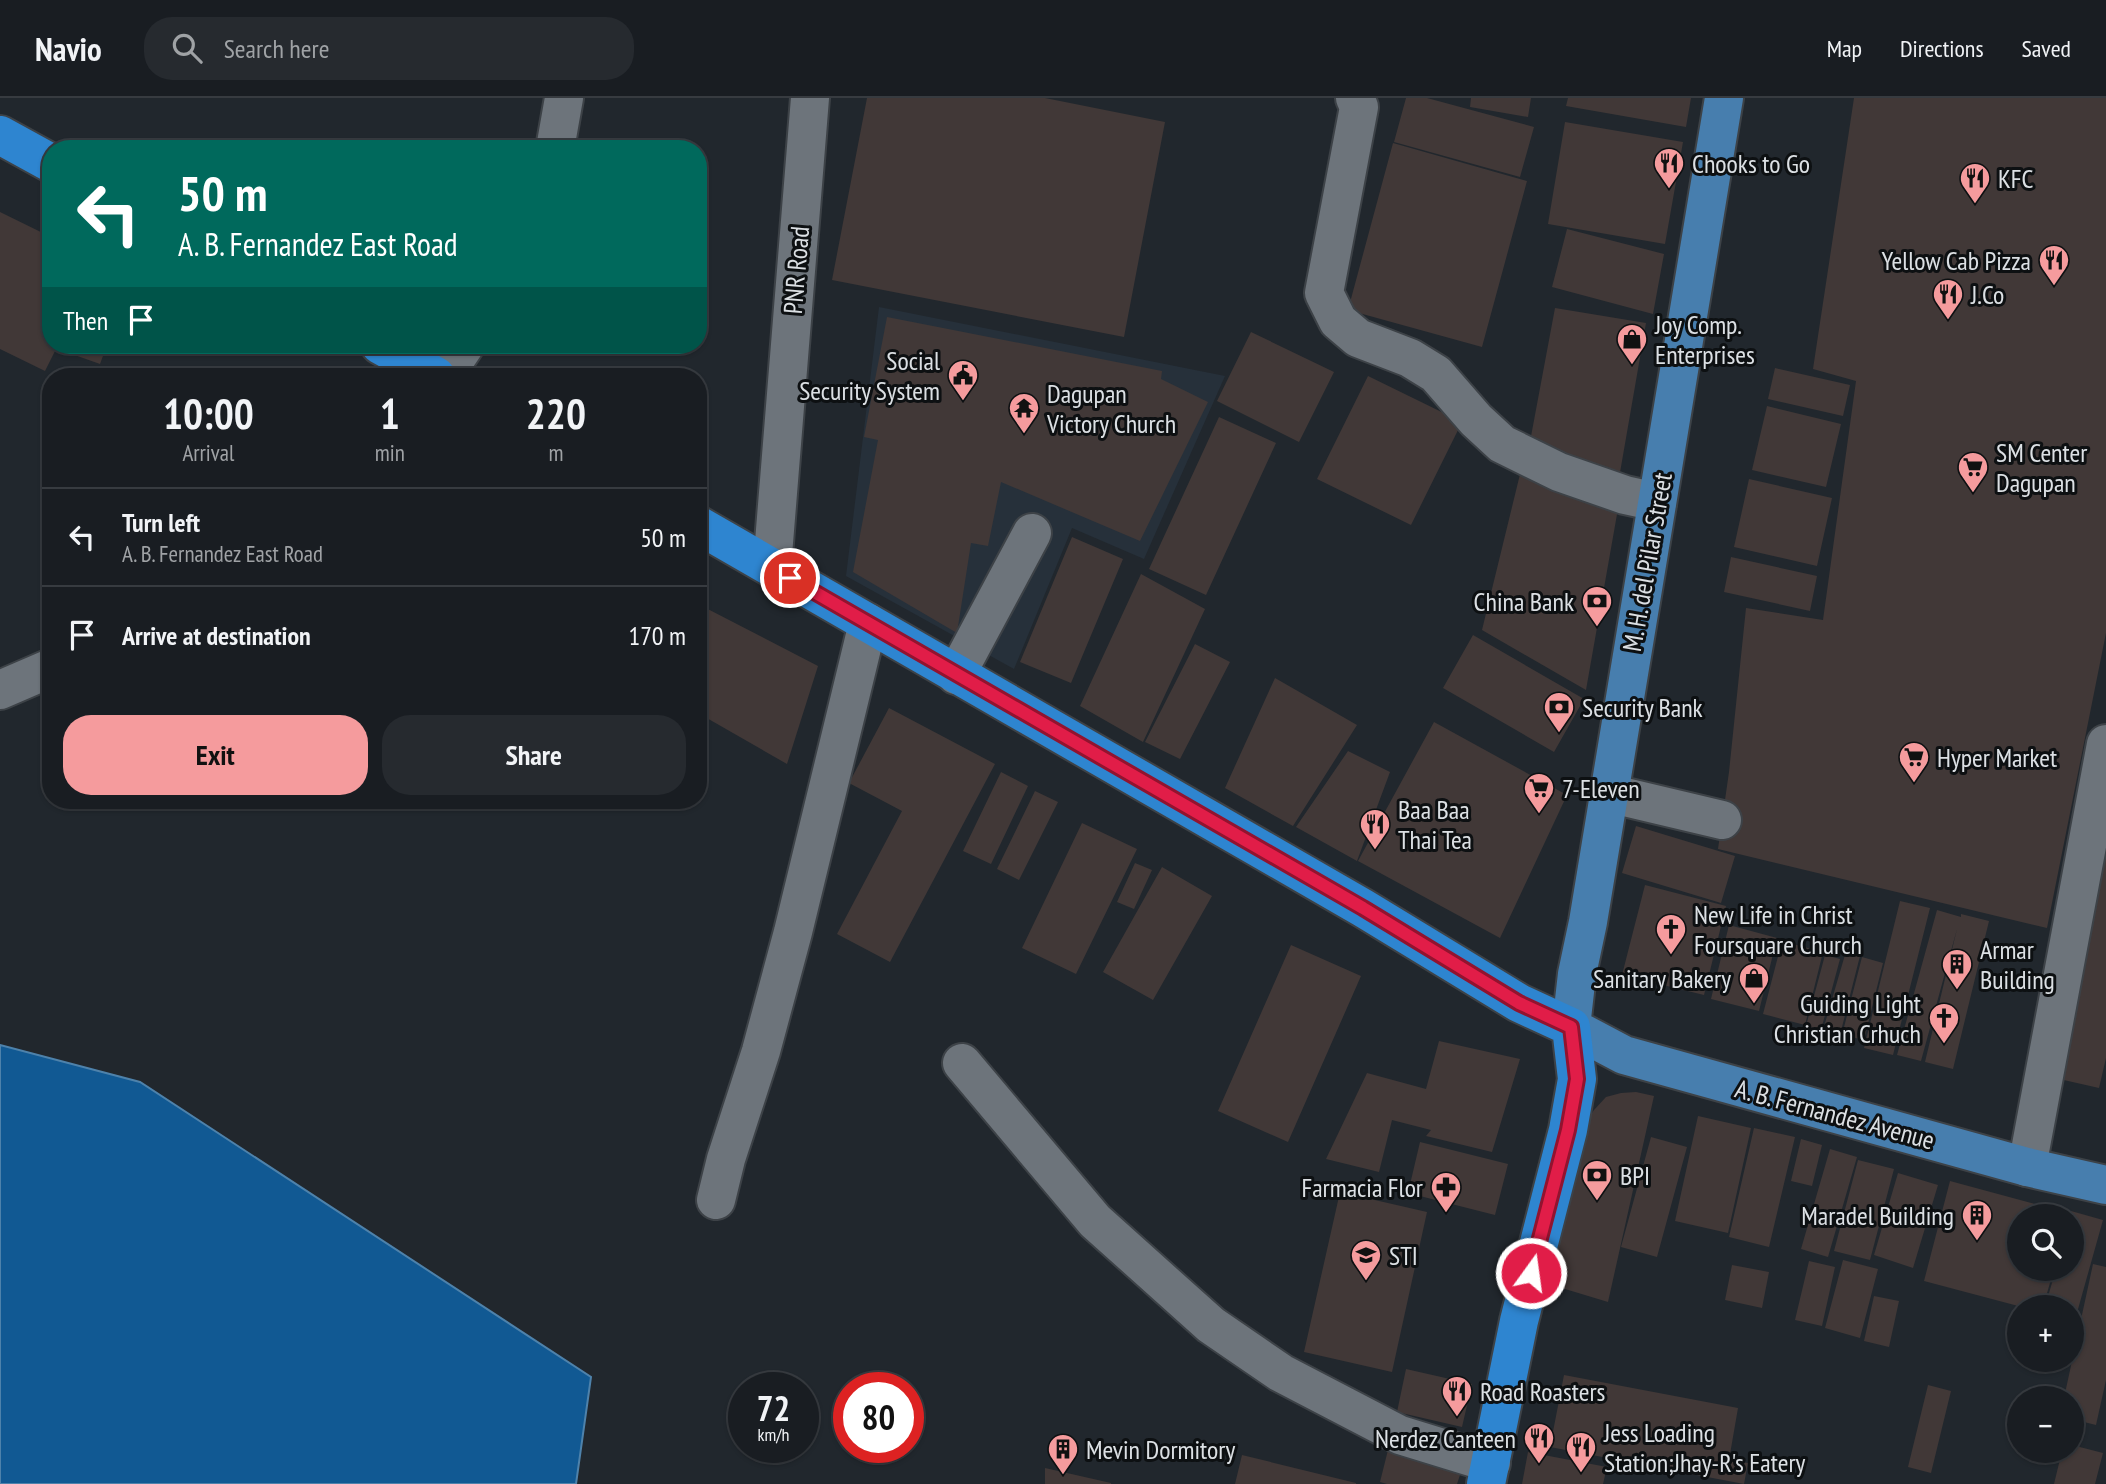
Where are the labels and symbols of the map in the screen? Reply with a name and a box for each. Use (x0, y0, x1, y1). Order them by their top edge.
restaurant icon: Chooks to Go (1652, 146, 1686, 190)
place label: Chooks to Go (1692, 147, 1810, 180)
restaurant icon: KFC (1958, 161, 1992, 205)
place label: KFC (1998, 162, 2034, 195)
street label: PNR Road (776, 225, 816, 315)
restaurant icon: Yellow Cab Pizza (2037, 243, 2071, 287)
place label: Yellow Cab Pizza (1882, 244, 2031, 277)
restaurant icon: J.Co (1931, 277, 1965, 321)
place label: J.Co (1970, 278, 2004, 311)
place label: Joy Comp. Enterprises (1654, 308, 1755, 371)
shop icon: Joy Comp. Enterprises (1615, 322, 1649, 366)
place label: Social Security System (799, 344, 940, 407)
public building icon: Social Security System (946, 358, 980, 402)
place label: Dagupan Victory Church (1046, 377, 1176, 440)
temple icon: Dagupan Victory Church (1007, 391, 1041, 435)
place label: SM Center Dagupan (1996, 436, 2087, 499)
supermarket icon: SM Center Dagupan (1956, 450, 1990, 494)
street label: M. H. del Pilar Street (1615, 470, 1679, 654)
pin (760, 548, 820, 608)
bank icon: China Bank (1580, 584, 1614, 628)
place label: China Bank (1474, 585, 1574, 618)
bank icon: Security Bank (1542, 690, 1576, 734)
place label: Security Bank (1582, 691, 1703, 724)
supermarket icon: Hyper Market (1897, 740, 1931, 784)
place label: Hyper Market (1937, 741, 2057, 774)
supermarket icon: 7-Eleven (1522, 771, 1556, 815)
place label: 7-Eleven (1562, 772, 1640, 805)
place label: Baa Baa Thai Tea (1398, 793, 1472, 856)
restaurant icon: Baa Baa Thai Tea (1358, 807, 1392, 851)
place label: New Life in Christ Foursquare Church (1694, 898, 1862, 961)
church icon: New Life in Christ Foursquare Church (1654, 912, 1688, 956)
place label: Armar Building (1980, 933, 2055, 996)
building icon: Armar Building (1940, 947, 1974, 991)
shop icon: Sanitary Bakery (1737, 961, 1771, 1005)
place label: Sanitary Bakery (1593, 962, 1731, 995)
place label: Guiding Light Christian Crhuch (1774, 987, 1921, 1050)
church icon: Guiding Light Christian Crhuch (1927, 1001, 1961, 1045)
street label: A. B. Fernandez Avenue (1732, 1072, 1938, 1156)
bank icon: BPI (1580, 1158, 1614, 1202)
place label: BPI (1620, 1159, 1650, 1192)
pharmacy icon: Farmacia Flor (1429, 1170, 1463, 1214)
place label: Farmacia Flor (1301, 1171, 1423, 1204)
building icon: Maradel Building (1960, 1198, 1994, 1242)
place label: Maradel Building (1801, 1199, 1954, 1232)
position arrow (1494, 1236, 1568, 1310)
school or university icon: STI (1349, 1238, 1383, 1282)
place label: STI (1389, 1239, 1418, 1272)
speed limit sign: 80 (833, 1372, 924, 1463)
restaurant icon: Road Roasters (1440, 1374, 1474, 1418)
place label: Road Roasters (1480, 1375, 1605, 1408)
place label: Jess Loading Station;Jhay-R's Eatery (1603, 1416, 1806, 1479)
restaurant icon: Nerdez Canteen (1522, 1421, 1556, 1465)
place label: Nerdez Canteen (1375, 1422, 1516, 1455)
restaurant icon: Jess Loading Station;Jhay-R's Eatery (1564, 1430, 1598, 1474)
building icon: Mevin Dormitory (1046, 1432, 1080, 1476)
place label: Mevin Dormitory (1086, 1433, 1235, 1466)

